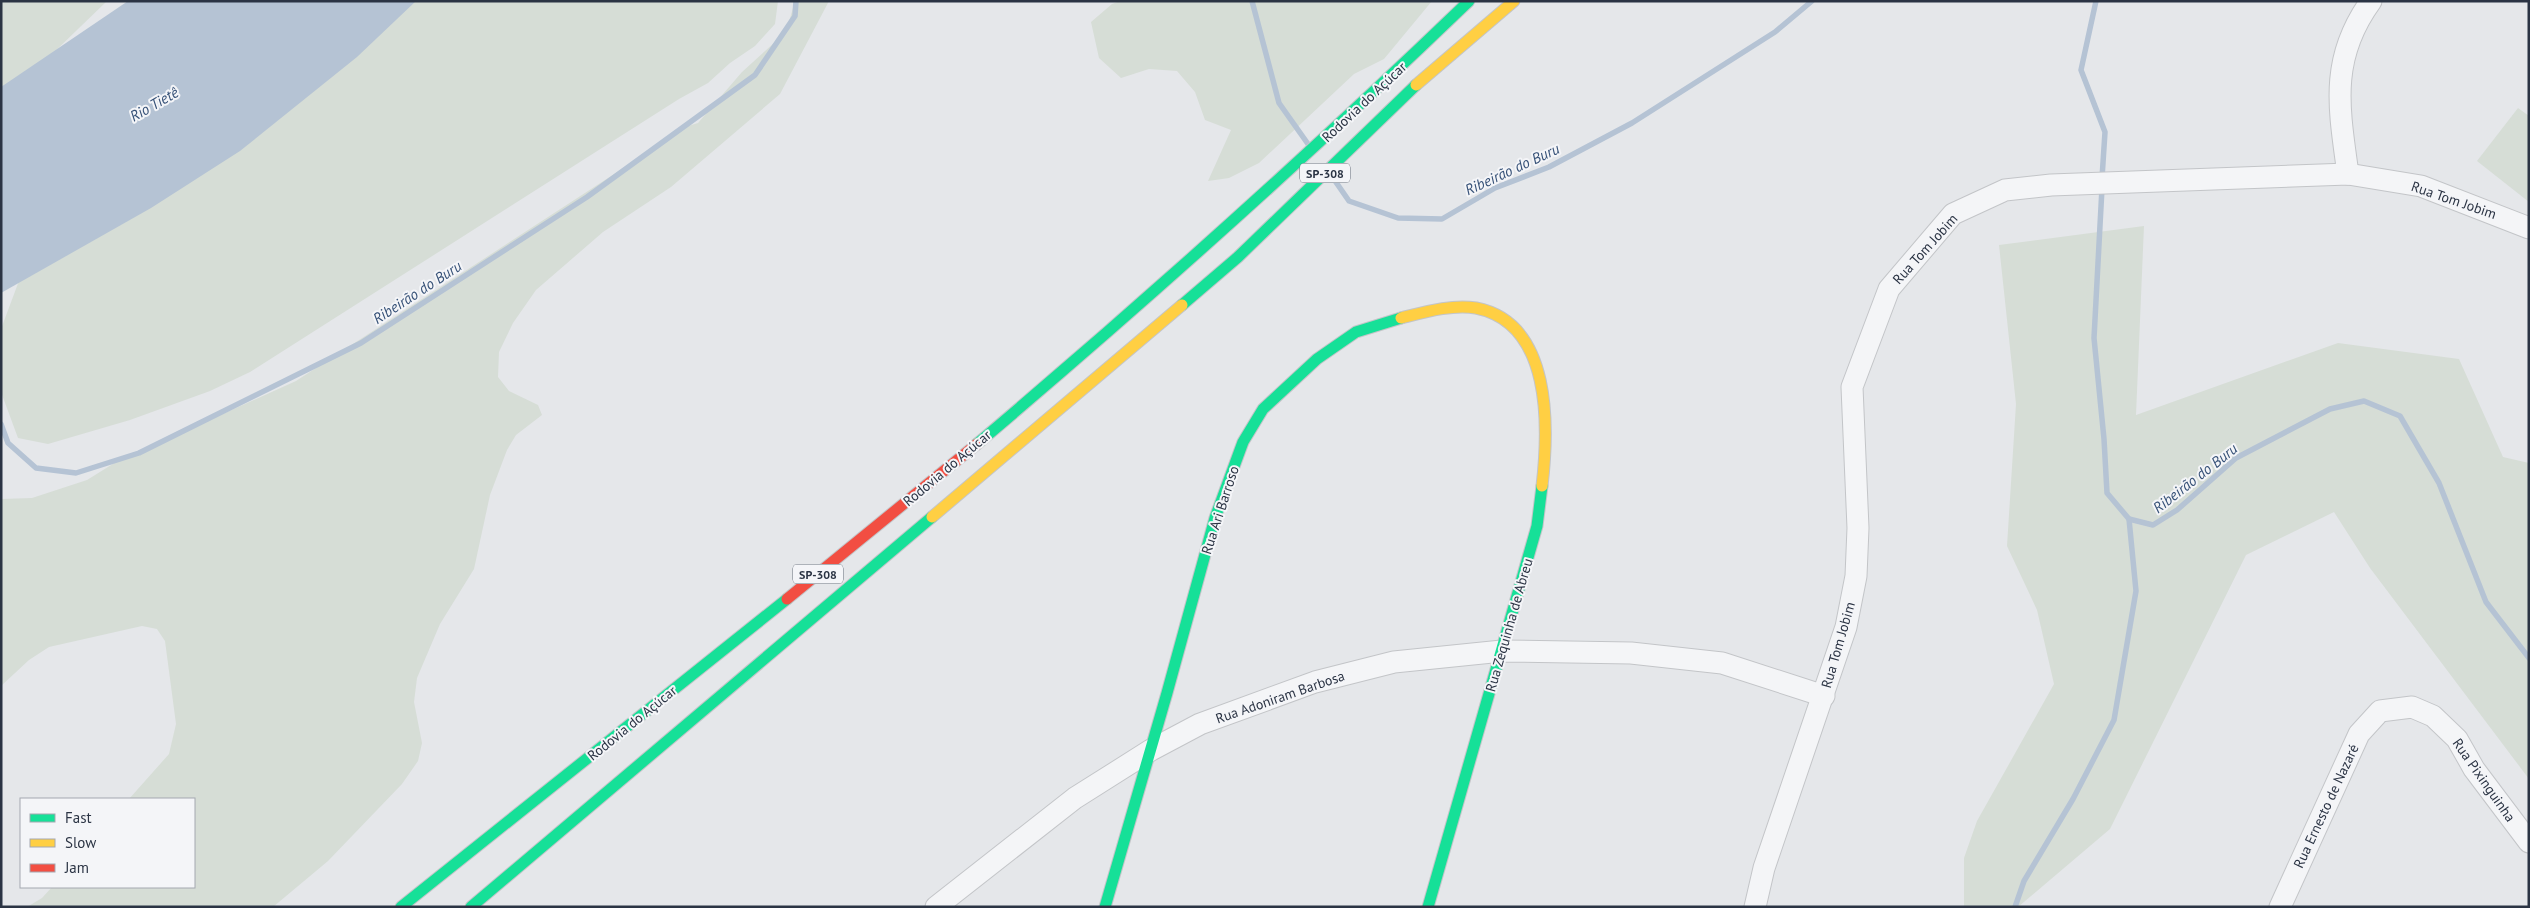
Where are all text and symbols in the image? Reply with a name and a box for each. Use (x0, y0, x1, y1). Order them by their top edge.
street label: Rodovia do Açúcar (1318, 58, 1410, 146)
water label: Rio Tietê (126, 82, 182, 126)
water label: Ribeirão do Buru (1462, 139, 1563, 199)
road number: SP-308 (1300, 164, 1350, 182)
street label: Rua Tom Jobim (2409, 177, 2499, 223)
street label: Rua Tom Jobim (1889, 210, 1961, 288)
water label: Ribeirão do Buru (369, 256, 465, 328)
street label: Rodovia do Açúcar (899, 426, 995, 510)
water label: Ribeirão do Buru (2149, 439, 2241, 517)
street label: Rua Ari Barroso (1197, 463, 1243, 557)
street label: Rua Zequinha de Abreu (1481, 556, 1537, 694)
road number: SP-308 (793, 564, 843, 584)
street label: Rua Tom Jobim (1817, 600, 1859, 690)
street label: Rua Adoniram Barbosa (1213, 666, 1347, 728)
street label: Rodovia do Açúcar (584, 681, 680, 764)
street label: Rua Pixinguinha (2449, 735, 2519, 825)
street label: Rua Ernesto de Nazaré (2289, 741, 2363, 871)
legend (20, 798, 195, 888)
text: Fast (65, 808, 92, 827)
text: Slow (65, 833, 96, 852)
text: Jam (64, 858, 89, 877)

